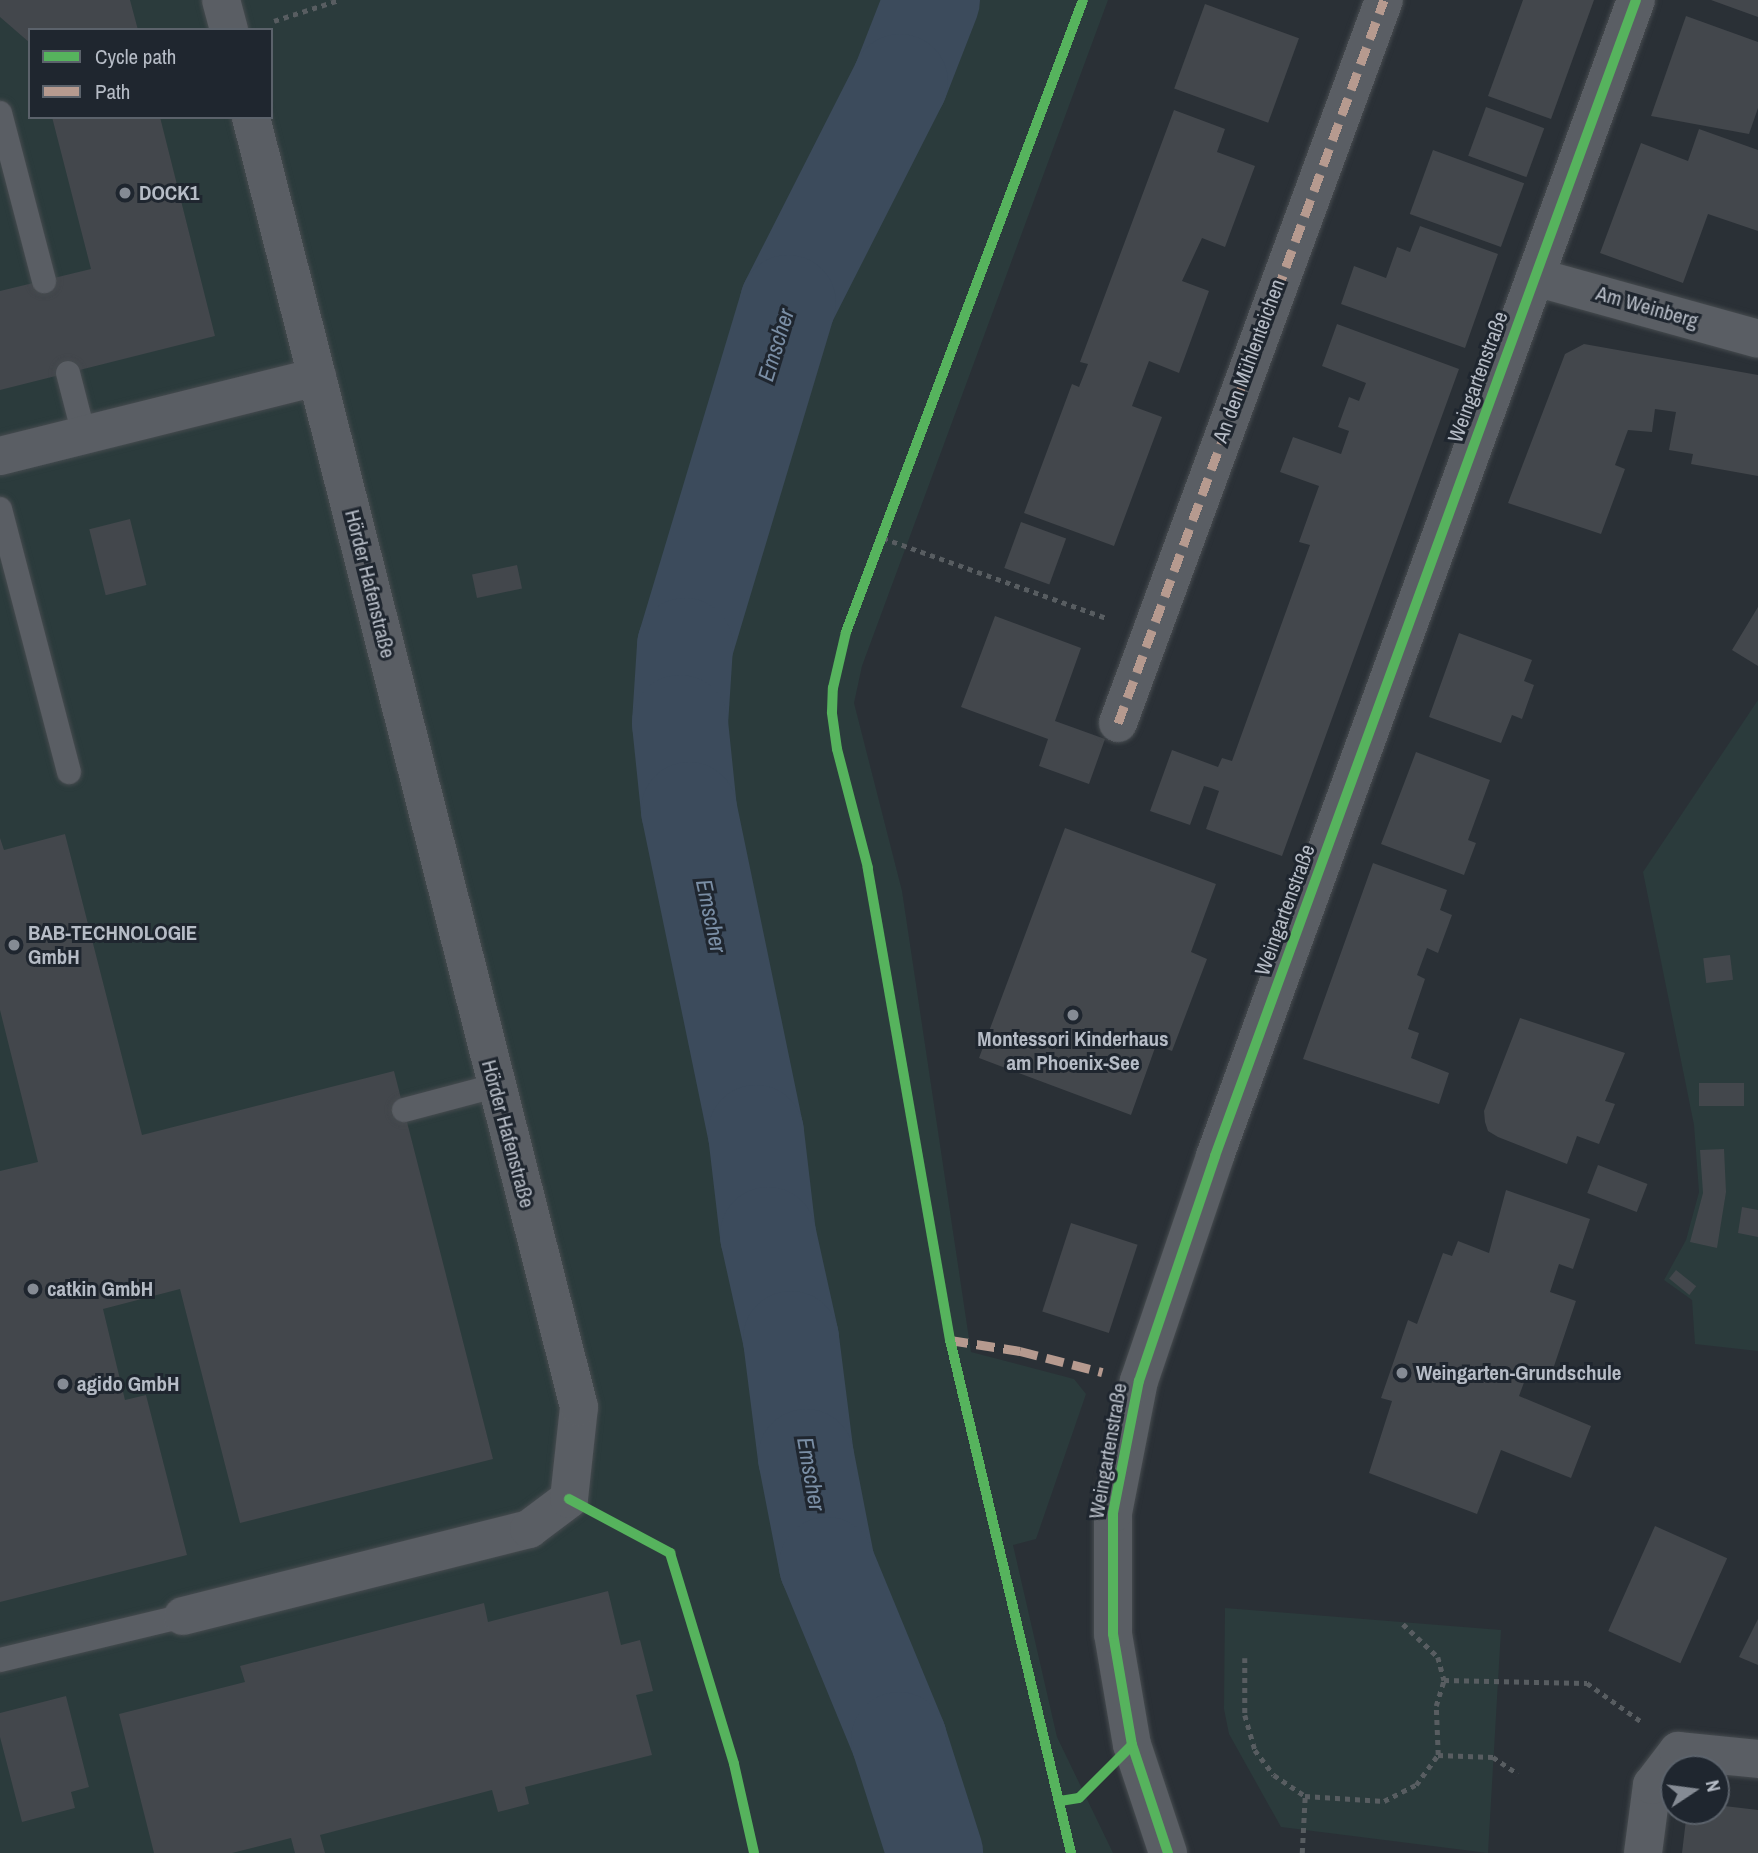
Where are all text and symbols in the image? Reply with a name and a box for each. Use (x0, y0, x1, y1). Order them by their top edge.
legend (28, 28, 273, 119)
text: Cycle path (95, 42, 176, 71)
text: Path (95, 77, 130, 106)
place label: DOCK1 (139, 180, 199, 206)
marker: DOCK1 (117, 185, 133, 201)
street label: An den Mühlenteichen (1208, 276, 1290, 446)
street label: Am Weinberg (1593, 280, 1701, 334)
water label: Emscher (752, 305, 800, 385)
street label: Weingartenstraße (1443, 308, 1513, 446)
street label: Hörder Hafenstraße (339, 507, 401, 661)
street label: Weingartenstraße (1250, 841, 1320, 979)
water label: Emscher (690, 877, 732, 955)
place label: BAB-TECHNOLOGIE GmbH (28, 920, 197, 970)
marker: BAB-TECHNOLOGIE GmbH (6, 937, 22, 953)
marker: Montessori Kinderhaus am Phoenix-See (1065, 1007, 1081, 1023)
place label: Montessori Kinderhaus am Phoenix-See (977, 1026, 1169, 1076)
street label: Hörder Hafenstraße (476, 1057, 540, 1211)
place label: catkin GmbH (47, 1276, 153, 1302)
marker: catkin GmbH (25, 1281, 41, 1297)
place label: Weingarten-Grundschule (1416, 1360, 1621, 1386)
marker: Weingarten-Grundschule (1394, 1365, 1410, 1381)
place label: agido GmbH (77, 1371, 179, 1397)
marker: agido GmbH (55, 1376, 71, 1392)
street label: Weingartenstraße (1084, 1381, 1132, 1521)
water label: Emscher (791, 1435, 831, 1513)
north arrow (1660, 1755, 1730, 1825)
text: N (1700, 1777, 1727, 1794)

